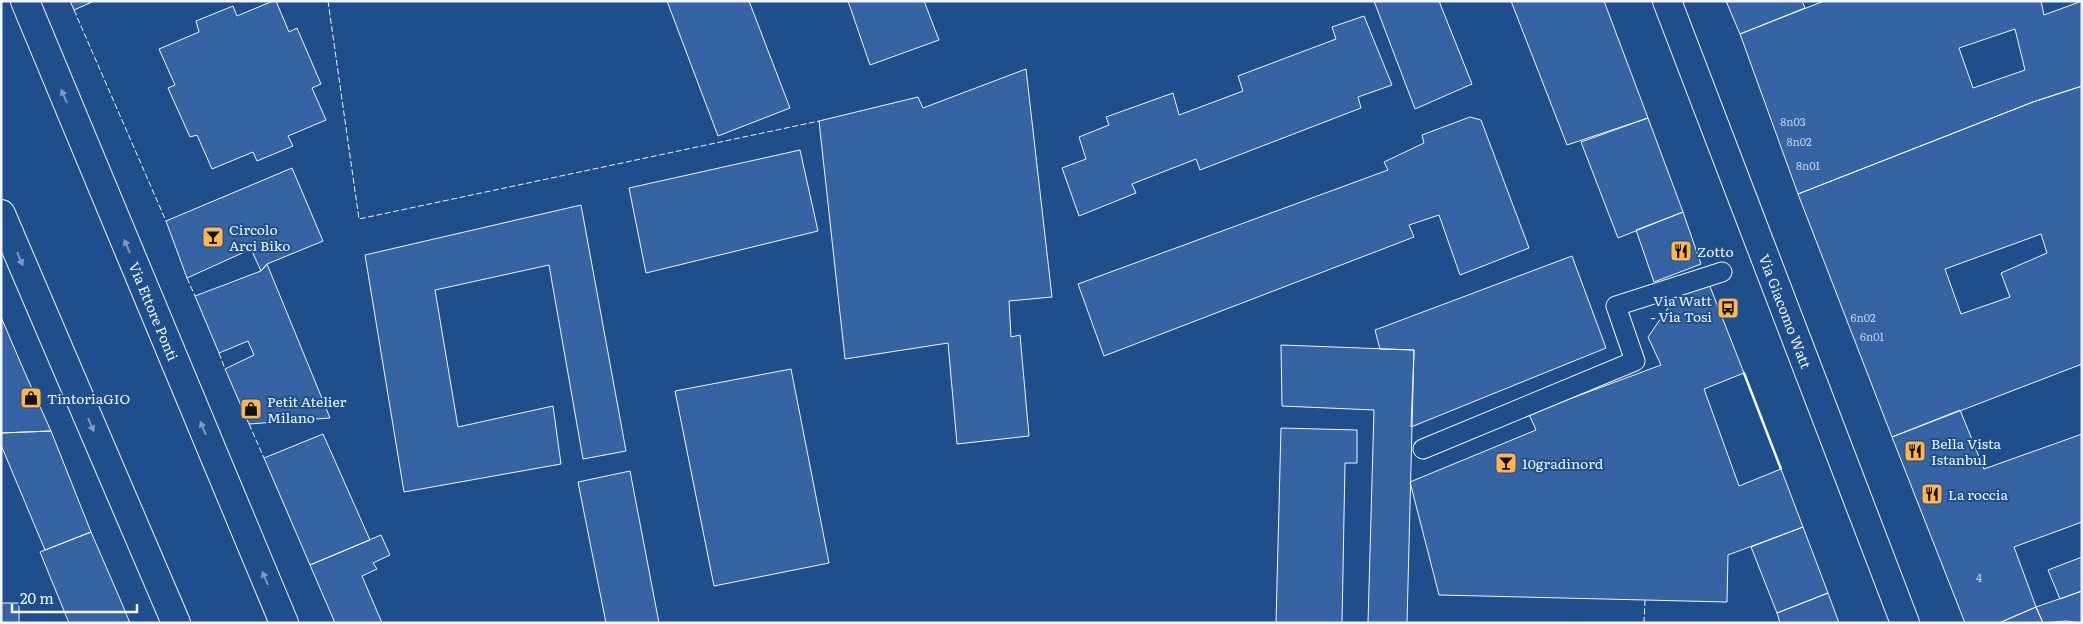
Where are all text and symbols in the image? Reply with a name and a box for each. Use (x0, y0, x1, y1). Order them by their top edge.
one-way arrow (60, 88, 68, 103)
house number: 8n03 (1780, 113, 1806, 129)
house number: 8n02 (1786, 133, 1812, 149)
house number: 8n01 (1796, 157, 1821, 173)
place label: Circolo Arci Biko (229, 219, 290, 255)
bar icon: Circolo Arci Biko (201, 225, 225, 249)
one-way arrow (122, 239, 130, 253)
restaurant icon: Zotto (1669, 239, 1693, 263)
place label: Zotto (1697, 241, 1734, 261)
street label: Via Giacomo Watt (1755, 251, 1817, 371)
one-way arrow (17, 252, 25, 266)
street label: Via Ettore Ponti (125, 259, 184, 364)
place label: Via Watt - Via Tosi (1651, 290, 1712, 326)
bus stop icon: Via Watt - Via Tosi (1716, 296, 1740, 320)
house number: 6n02 (1850, 309, 1876, 325)
house number: 6n01 (1860, 328, 1885, 344)
shop icon: TintoriaGIO (19, 386, 43, 410)
place label: TintoriaGIO (47, 388, 130, 408)
place label: Petit Atelier Milano (267, 391, 347, 427)
shop icon: Petit Atelier Milano (239, 397, 263, 421)
one-way arrow (88, 417, 96, 432)
one-way arrow (198, 421, 206, 435)
place label: Bella Vista Istanbul (1931, 433, 2002, 469)
restaurant icon: Bella Vista Istanbul (1903, 439, 1927, 463)
bar icon: 10gradinord (1494, 451, 1518, 475)
place label: 10gradinord (1522, 453, 1604, 473)
restaurant icon: La roccia (1920, 482, 1944, 506)
place label: La roccia (1948, 484, 2009, 504)
house number: 4 (1976, 569, 1982, 585)
one-way arrow (261, 571, 269, 585)
scale bar (12, 582, 138, 614)
text: 20 m (20, 586, 54, 609)

